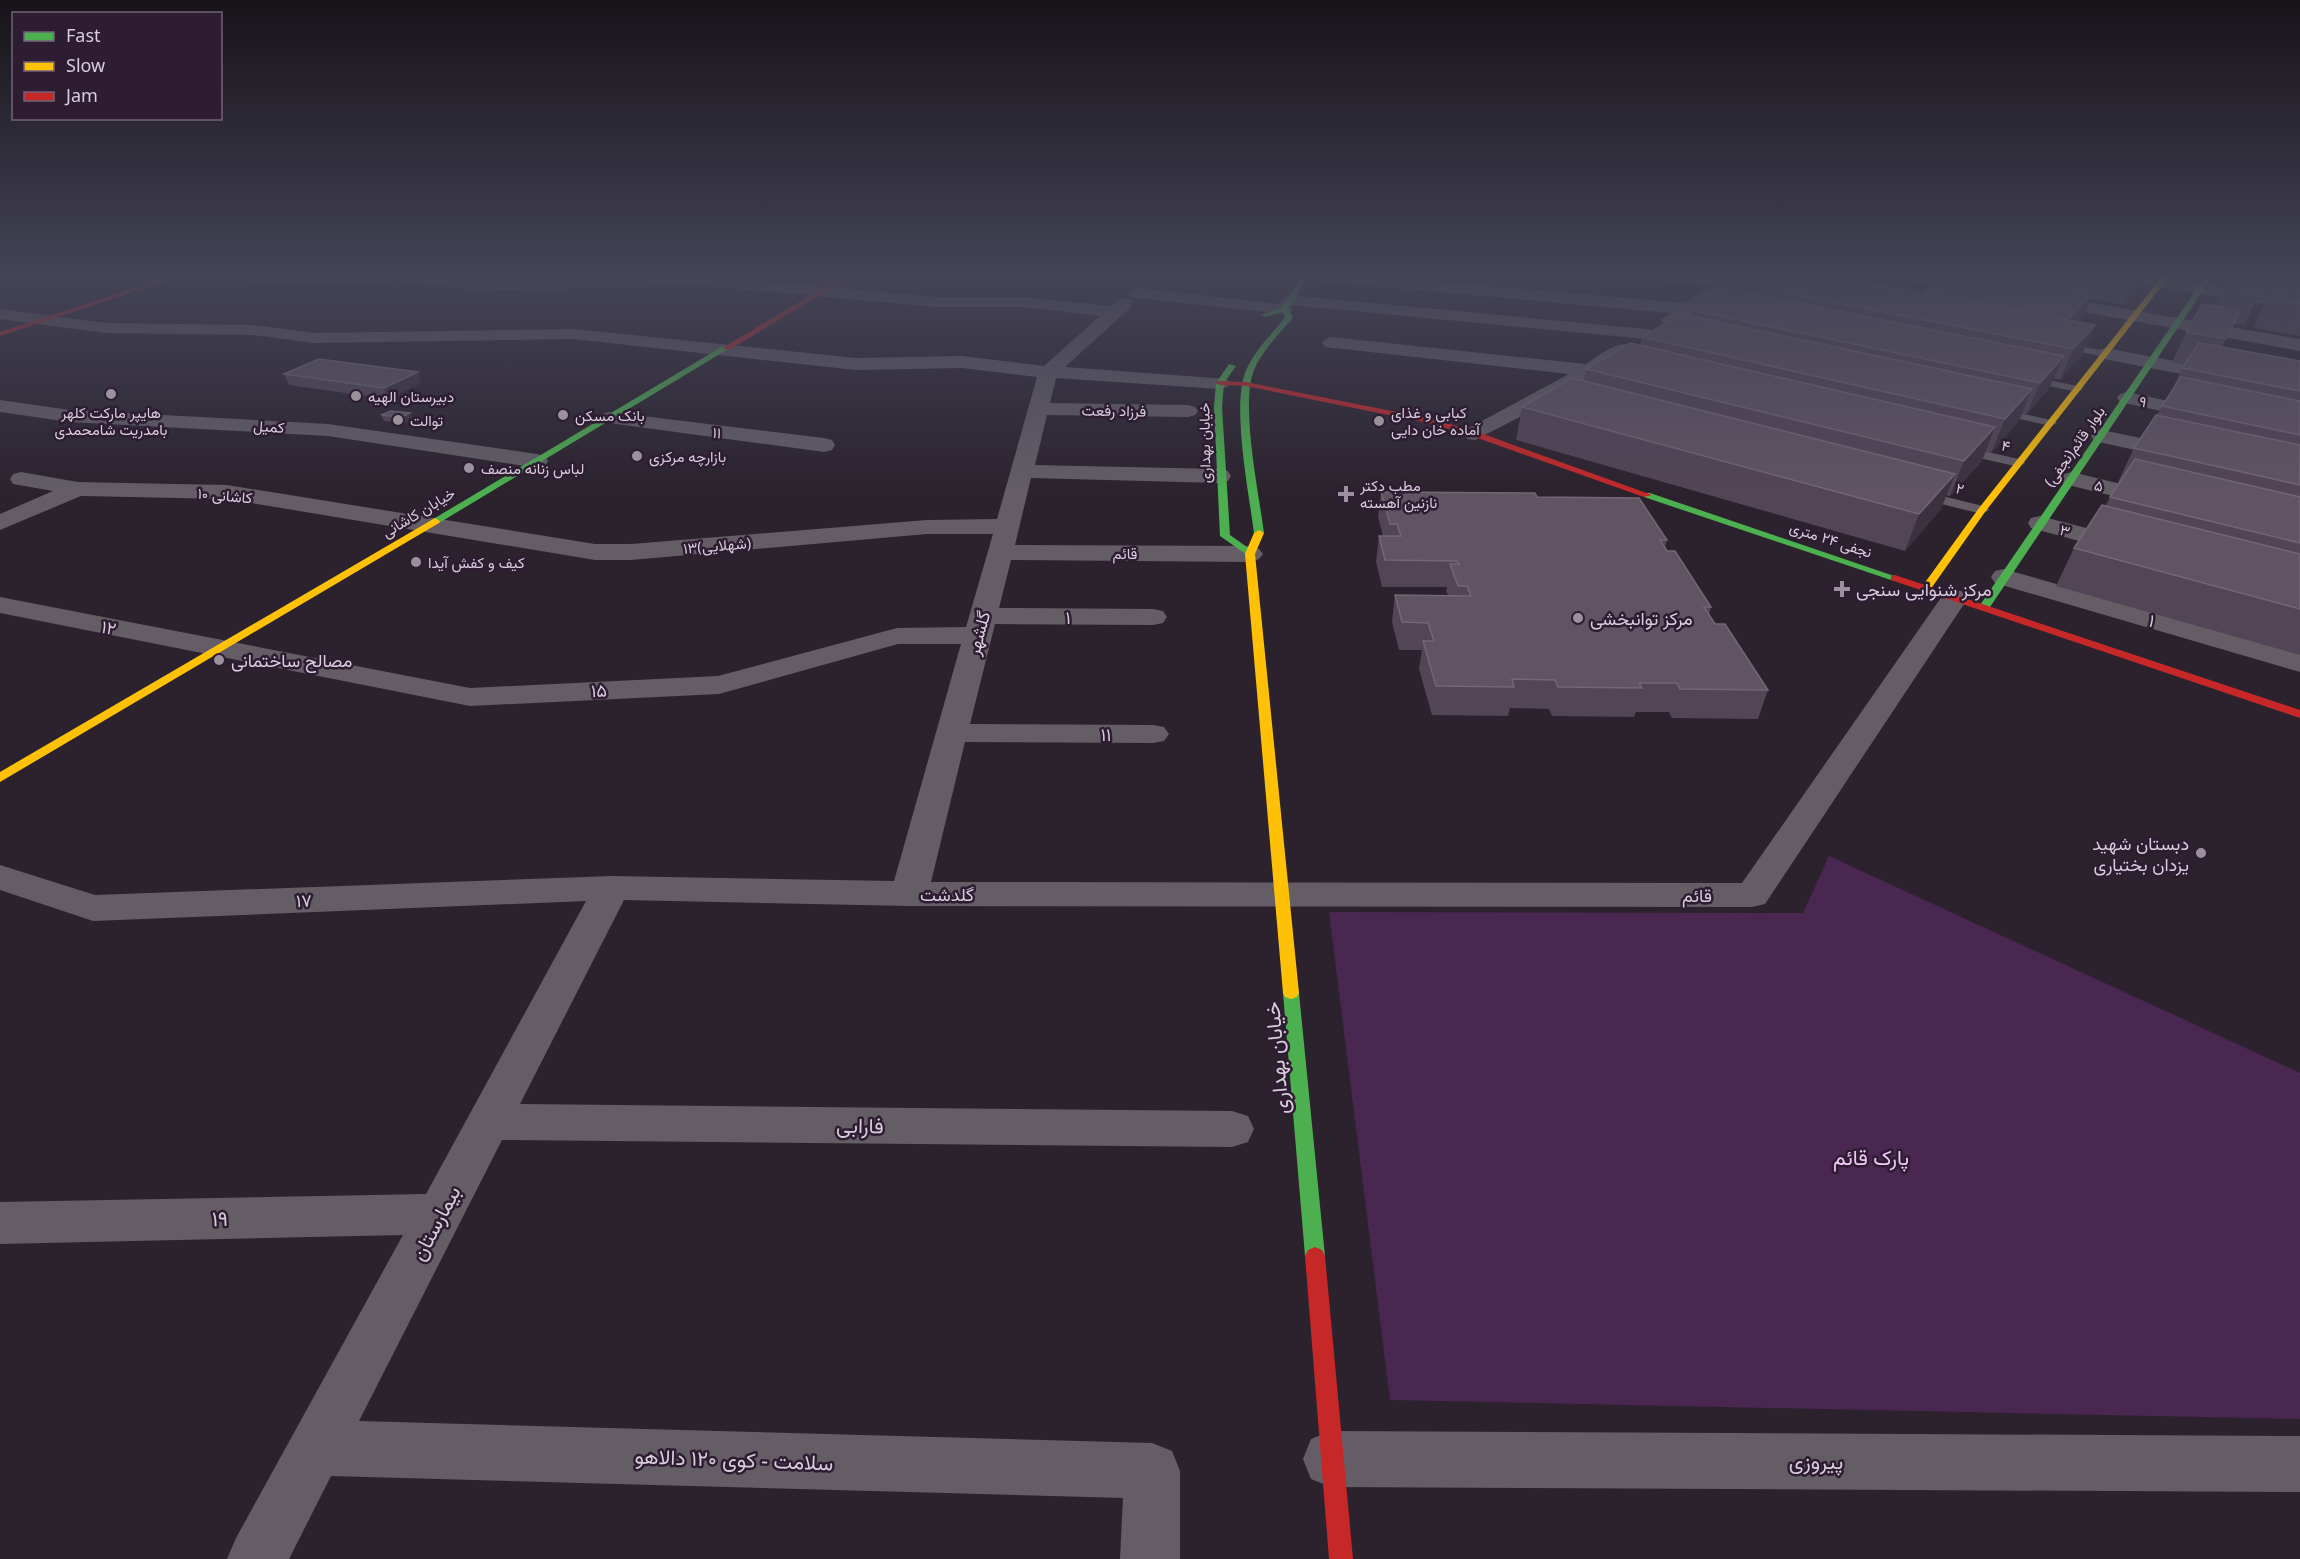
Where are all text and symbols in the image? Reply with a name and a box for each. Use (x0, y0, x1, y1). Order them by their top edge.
legend (12, 12, 222, 120)
text: Fast (66, 23, 101, 47)
text: Slow (66, 53, 105, 77)
text: Jam (64, 83, 98, 107)
place label: دبیرستان الهیه (368, 386, 454, 406)
marker: هایپر مارکت کلهر بامدریت شامحمدی (104, 387, 118, 401)
marker: دبیرستان الهیه (349, 389, 363, 403)
street label: ۹ (2137, 390, 2149, 412)
street label: فرزاد رفعت (1082, 399, 1147, 421)
place label: هایپر مارکت کلهر بامدریت شامحمدی (54, 402, 168, 440)
street label: خیابان بهداری (1193, 402, 1216, 484)
place label: کبابی و غذای آماده خان دایی (1391, 402, 1481, 440)
street label: بلوار قائم(نجفی) (2039, 402, 2110, 491)
place label: بانک مسکن (575, 405, 645, 426)
marker: بانک مسکن (556, 408, 570, 422)
place label: توالت (410, 410, 443, 430)
marker: توالت (391, 413, 405, 427)
marker: کبابی و غذای آماده خان دایی (1372, 414, 1386, 428)
street label: کمیل (253, 415, 286, 437)
street label: ۱۱ (711, 422, 723, 442)
street label: ۴ (2000, 434, 2013, 456)
place label: بازارچه مرکزی (649, 446, 726, 467)
marker: بازارچه مرکزی (630, 449, 644, 463)
place label: لباس زنانه منصف (481, 458, 584, 479)
marker: لباس زنانه منصف (462, 461, 476, 475)
street label: ۵ (2092, 474, 2106, 496)
place label: مطب دکتر نازنین آهسته (1359, 475, 1437, 513)
street label: ۲ (1954, 477, 1967, 499)
street label: خیابان کاشانی (378, 482, 459, 543)
street label: کاشانی ۱۰ (197, 483, 254, 508)
marker: مطب دکتر نازنین آهسته (1337, 485, 1355, 503)
street label: نجفی ۲۴ متری (1787, 516, 1875, 563)
street label: ۳ (2058, 519, 2072, 541)
street label: ۱۳(شهلایی) (682, 532, 752, 559)
street label: قائم (1113, 543, 1138, 564)
place label: کیف و کفش آیدا (428, 552, 525, 573)
marker: کیف و کفش آیدا (409, 555, 423, 569)
place label: مرکز شنوایی سنجی (1856, 577, 1992, 601)
marker: مرکز شنوایی سنجی (1833, 580, 1851, 598)
street label: ۱ (1065, 605, 1071, 629)
place label: مرکز توانبخشی (1590, 606, 1693, 630)
street label: گلشهر (960, 608, 995, 659)
street label: ۱ (2146, 608, 2158, 632)
marker: مرکز توانبخشی (1571, 611, 1585, 625)
street label: ۱۲ (100, 614, 118, 640)
place label: مصالح ساختمانی (231, 648, 352, 673)
marker: مصالح ساختمانی (212, 653, 226, 667)
street label: ۱۵ (591, 678, 607, 702)
street label: ۱۱ (1101, 722, 1111, 746)
place label: دبستان شهید یزدان بختیاری (2092, 831, 2189, 876)
marker: دبستان شهید یزدان بختیاری (2194, 846, 2208, 860)
street label: گلدشت (920, 882, 974, 906)
street label: قائم (1682, 883, 1712, 908)
street label: ۱۷ (296, 888, 312, 912)
street label: خیابان بهداری (1257, 1000, 1295, 1116)
street label: فارابی (836, 1111, 884, 1139)
park label: پارک قائم (1833, 1143, 1909, 1172)
street label: بیمارستان (404, 1181, 466, 1265)
street label: ۱۹ (212, 1204, 228, 1232)
street label: سلامت - کوی ۱۲۰ دالاهو (634, 1442, 834, 1476)
street label: پیروزی (1789, 1447, 1843, 1476)

